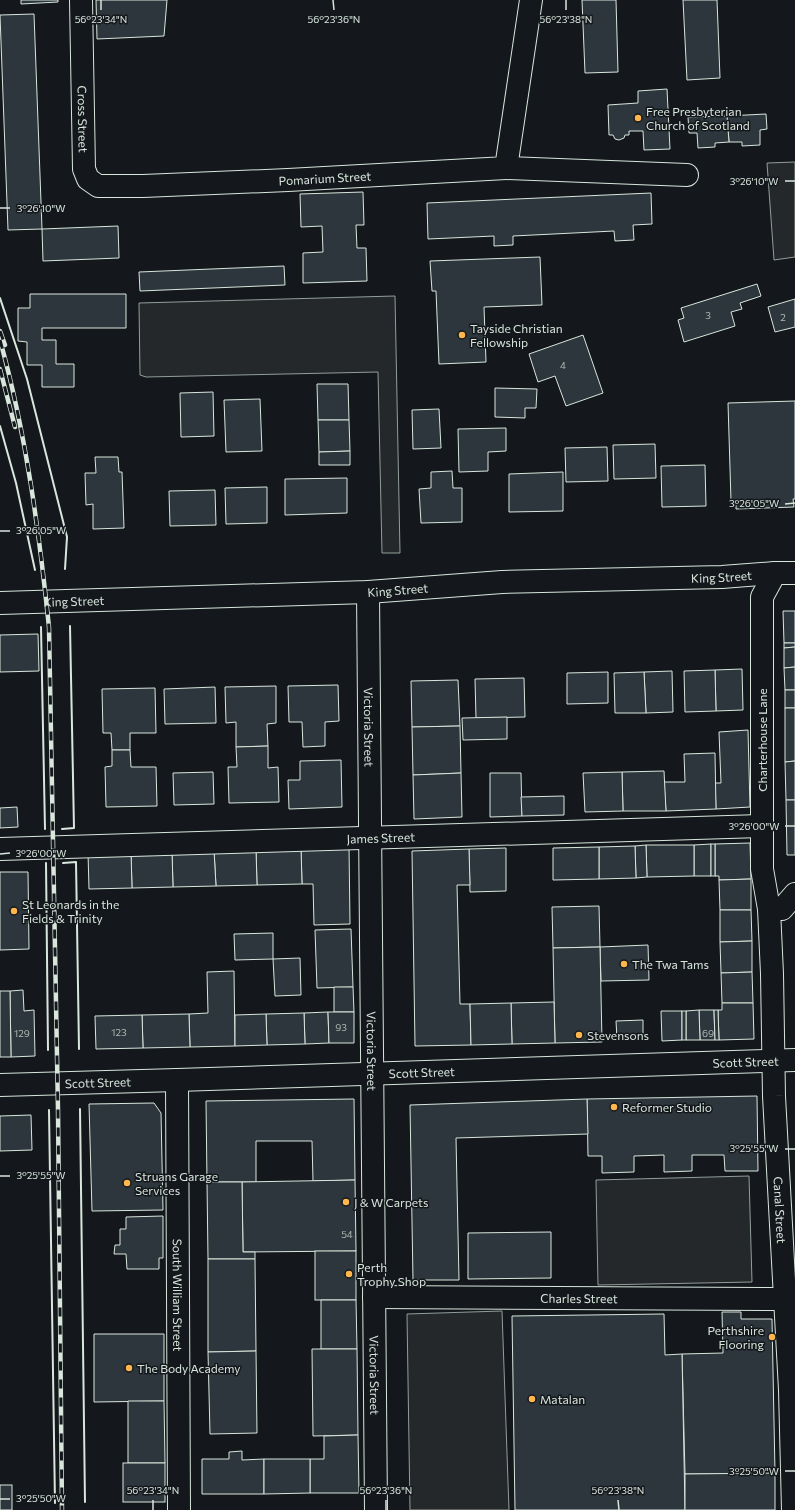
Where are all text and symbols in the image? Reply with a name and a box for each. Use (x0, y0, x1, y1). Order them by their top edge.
text: 56°23'34"N (75, 13, 127, 25)
text: 56°23'36"N (308, 13, 360, 25)
text: 56°23'38"N (540, 13, 592, 25)
street label: Cross Street (76, 85, 91, 153)
place label: Free Presbyterian Church of Scotland (646, 104, 750, 132)
marker: Free Presbyterian Church of Scotland (633, 113, 643, 123)
street label: Pomarium Street (278, 168, 372, 187)
text: 3°26'10"W (730, 175, 778, 187)
text: 3°26'10"W (17, 202, 65, 214)
house number: 3 (705, 309, 711, 321)
house number: 2 (780, 311, 786, 323)
place label: Tayside Christian Fellowship (470, 321, 563, 349)
marker: Tayside Christian Fellowship (457, 330, 467, 340)
house number: 4 (560, 359, 566, 371)
text: 3°26'05"W (729, 497, 779, 509)
text: 3°26'05"W (16, 524, 66, 536)
street label: King Street (691, 568, 752, 585)
street label: King Street (367, 581, 429, 599)
street label: King Street (43, 593, 105, 609)
street label: Victoria Street (362, 687, 377, 767)
street label: Charterhouse Lane (755, 688, 769, 792)
text: 3°26'00"W (729, 820, 779, 832)
street label: James Street (346, 829, 415, 847)
text: 3°26'00"W (16, 847, 66, 859)
place label: St Leonards in the Fields & Trinity (22, 897, 119, 925)
marker: St Leonards in the Fields & Trinity (9, 906, 19, 916)
place label: The Twa Tams (632, 957, 709, 971)
marker: The Twa Tams (619, 959, 629, 969)
street label: Victoria Street (365, 1011, 379, 1091)
house number: 93 (335, 1021, 347, 1033)
house number: 123 (111, 1026, 127, 1038)
house number: 129 (14, 1027, 30, 1039)
house number: 69 (702, 1027, 714, 1039)
place label: Stevensons (587, 1028, 649, 1042)
marker: Stevensons (574, 1030, 584, 1040)
street label: Scott Street (712, 1054, 779, 1070)
street label: Scott Street (388, 1064, 455, 1080)
street label: Scott Street (65, 1074, 131, 1090)
place label: Reformer Studio (622, 1100, 712, 1114)
marker: Reformer Studio (609, 1102, 619, 1112)
text: 3°25'55"W (729, 1142, 779, 1154)
text: 3°25'55"W (16, 1169, 66, 1181)
place label: Struans Garage Services (135, 1169, 218, 1197)
street label: Canal Street (771, 1176, 789, 1244)
marker: Struans Garage Services (122, 1178, 132, 1188)
place label: J & W Carpets (354, 1195, 428, 1210)
marker: J & W Carpets (341, 1197, 351, 1207)
house number: 54 (341, 1228, 353, 1240)
street label: South William Street (171, 1239, 185, 1351)
place label: Perth Trophy Shop (357, 1260, 426, 1288)
marker: Perth Trophy Shop (344, 1269, 354, 1279)
street label: Charles Street (540, 1291, 618, 1305)
place label: Perthshire Flooring (707, 1323, 764, 1351)
marker: Perthshire Flooring (767, 1332, 777, 1342)
street label: Victoria Street (367, 1335, 382, 1415)
place label: The Body Academy (137, 1361, 241, 1375)
marker: The Body Academy (124, 1363, 134, 1373)
place label: Matalan (540, 1392, 585, 1406)
marker: Matalan (527, 1394, 537, 1404)
text: 3°25'50"W (729, 1465, 779, 1477)
text: 56°23'34"N (127, 1484, 179, 1496)
text: 56°23'36"N (360, 1484, 412, 1496)
text: 56°23'38"N (592, 1484, 644, 1496)
text: 3°25'50"W (16, 1492, 66, 1504)

